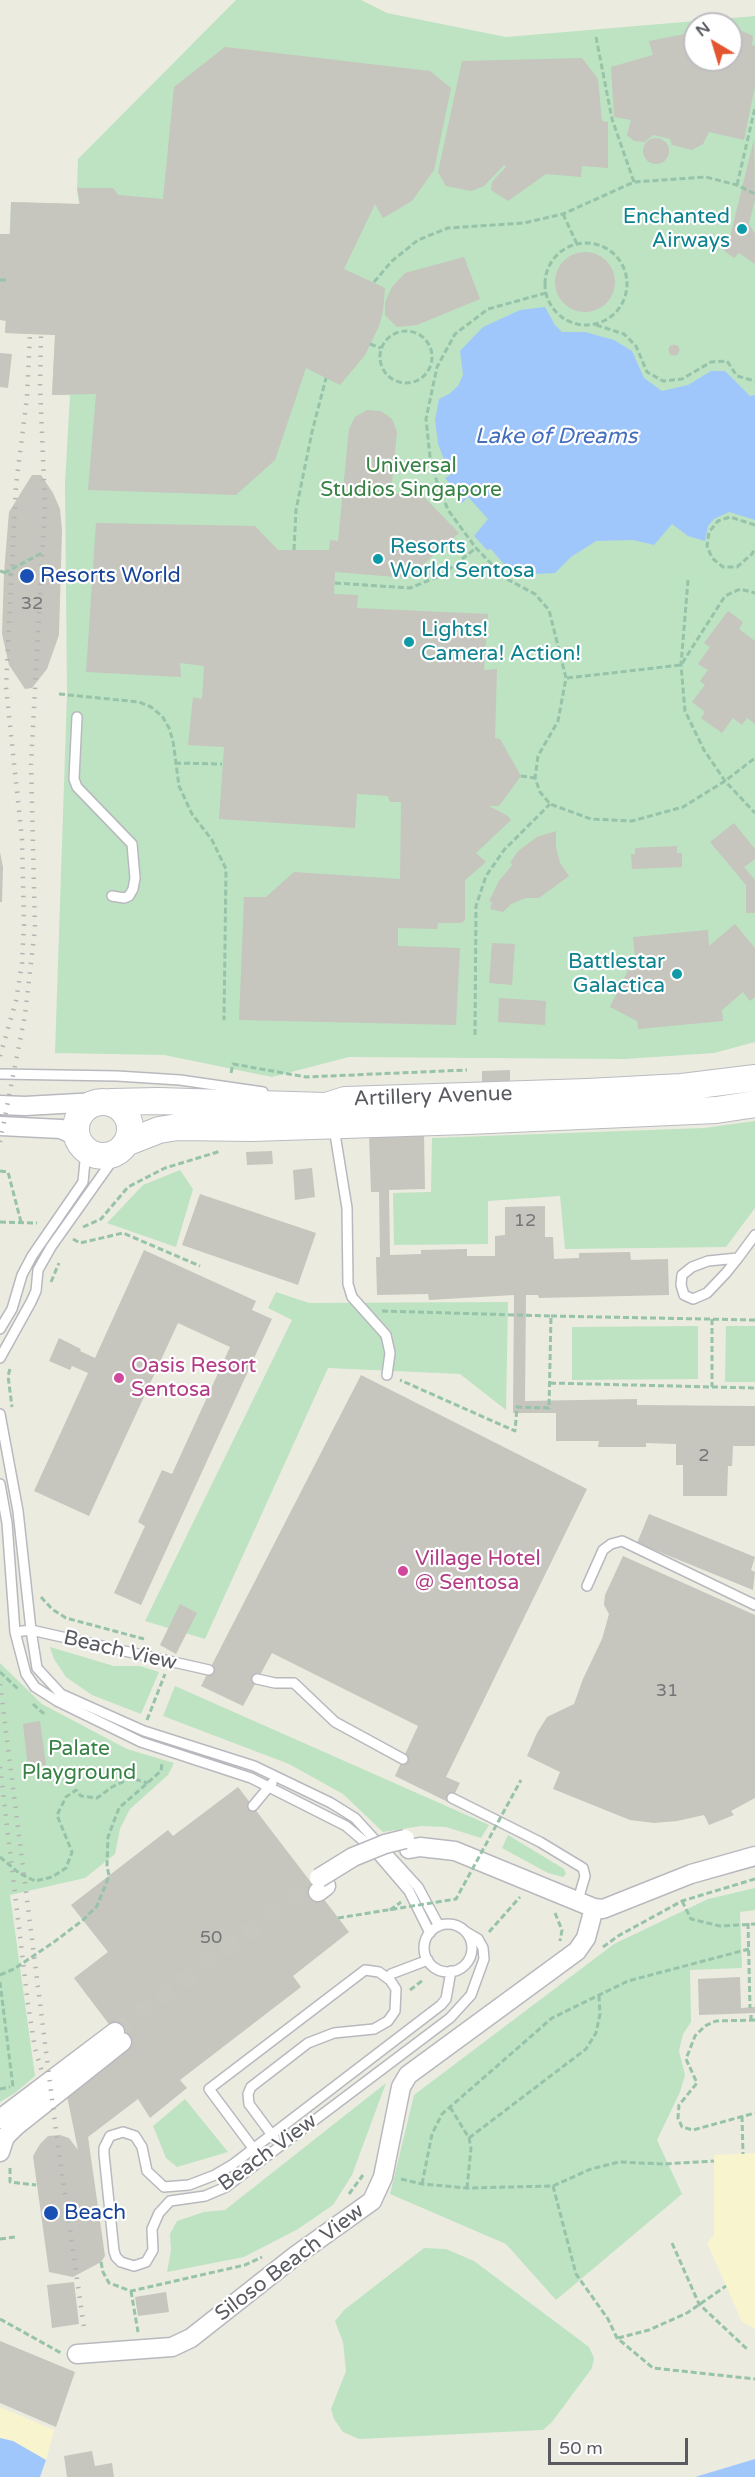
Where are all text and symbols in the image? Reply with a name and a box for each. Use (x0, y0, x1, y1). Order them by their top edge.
north arrow (683, 12, 743, 72)
text: N (692, 18, 714, 41)
place label: Enchanted Airways (623, 204, 730, 254)
marker: Enchanted Airways (735, 222, 749, 236)
water label: Lake of Dreams (475, 424, 637, 450)
park label: Universal Studios Singapore (320, 453, 502, 503)
place label: Resorts World Sentosa (390, 534, 535, 584)
marker: Resorts World Sentosa (371, 552, 385, 566)
place label: Resorts World (40, 563, 181, 589)
marker: Resorts World (18, 567, 36, 585)
house number: 32 (21, 593, 43, 615)
place label: Lights! Camera! Action! (421, 617, 581, 667)
marker: Lights! Camera! Action! (402, 635, 416, 649)
place label: Battlestar Galactica (568, 949, 665, 999)
marker: Battlestar Galactica (670, 967, 684, 981)
street label: Artillery Avenue (353, 1082, 513, 1112)
house number: 12 (514, 1210, 536, 1232)
place label: Oasis Resort Sentosa (131, 1353, 256, 1403)
marker: Oasis Resort Sentosa (112, 1371, 126, 1385)
house number: 2 (698, 1445, 710, 1467)
place label: Village Hotel @ Sentosa (415, 1546, 541, 1596)
marker: Village Hotel @ Sentosa (396, 1564, 410, 1578)
street label: Beach View (61, 1626, 179, 1676)
house number: 31 (656, 1680, 678, 1702)
park label: Palate Playground (22, 1736, 136, 1786)
house number: 50 (200, 1927, 222, 1949)
street label: Beach View (214, 2109, 322, 2197)
street label: Siloso Beach View (211, 2199, 369, 2327)
place label: Beach (64, 2200, 126, 2226)
marker: Beach (42, 2204, 60, 2222)
scale bar (551, 2426, 690, 2464)
text: 50 m (559, 2437, 603, 2459)

